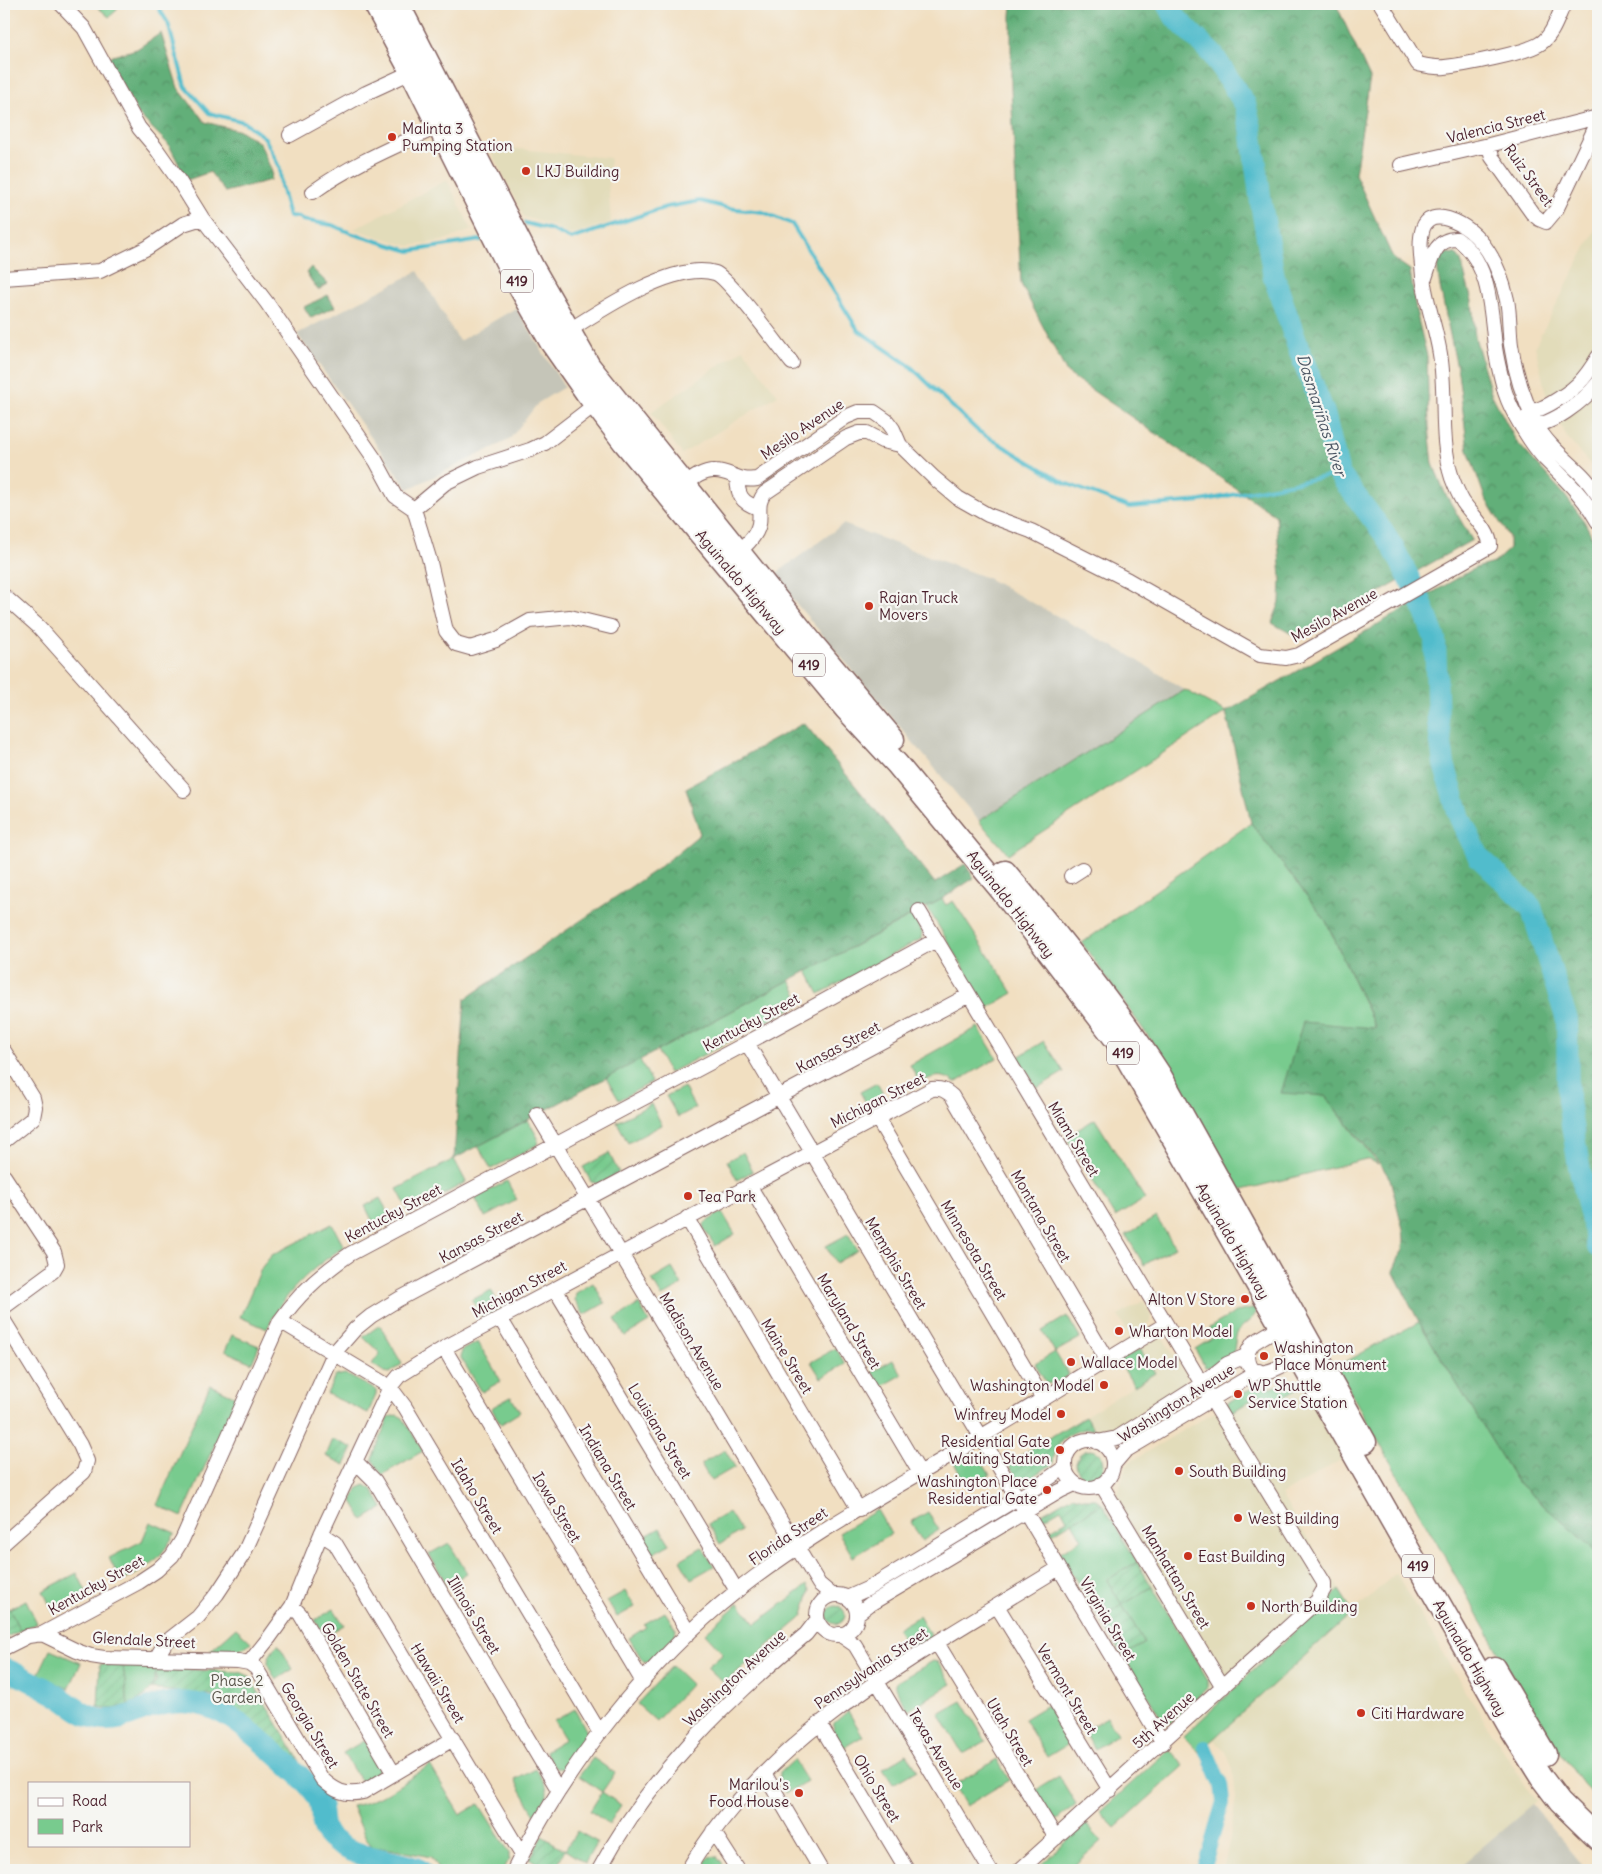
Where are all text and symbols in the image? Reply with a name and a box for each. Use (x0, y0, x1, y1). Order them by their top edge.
street label: Valencia Street (1445, 105, 1547, 147)
place label: Malinta 3 Pumping Station (402, 119, 513, 155)
marker: Malinta 3 Pumping Station (386, 131, 398, 143)
street label: Ruiz Street (1500, 140, 1558, 210)
place label: LKJ Building (536, 162, 619, 181)
marker: LKJ Building (520, 165, 532, 177)
road number: 419 (501, 270, 533, 292)
water label: Dasmariñas River (1293, 351, 1352, 481)
street label: Mesilo Avenue (757, 394, 847, 464)
street label: Aguinaldo Highway (691, 526, 791, 638)
street label: Mesilo Avenue (1287, 583, 1381, 647)
place label: Rajan Truck Movers (879, 588, 958, 624)
marker: Rajan Truck Movers (863, 600, 875, 612)
road number: 419 (793, 654, 825, 676)
street label: Aguinaldo Highway (963, 846, 1059, 962)
street label: Kentucky Street (699, 989, 803, 1055)
street label: Kansas Street (793, 1017, 883, 1077)
road number: 419 (1107, 1042, 1139, 1064)
street label: Michigan Street (827, 1068, 929, 1132)
street label: Miami Street (1044, 1098, 1104, 1180)
street label: Montana Street (1007, 1166, 1075, 1266)
street label: Aguinaldo Highway (1192, 1179, 1274, 1303)
street label: Kentucky Street (341, 1180, 445, 1246)
place label: Tea Park (698, 1187, 756, 1206)
marker: Tea Park (682, 1190, 694, 1202)
street label: Minnesota Street (937, 1197, 1011, 1303)
street label: Kansas Street (436, 1207, 526, 1267)
street label: Memphis Street (861, 1213, 931, 1313)
street label: Michigan Street (468, 1256, 570, 1322)
street label: Maryland Street (813, 1270, 885, 1372)
street label: Madison Avenue (655, 1289, 729, 1393)
place label: Alton V Store (1148, 1290, 1235, 1309)
marker: Alton V Store (1239, 1293, 1251, 1305)
street label: Maine Street (757, 1315, 817, 1397)
place label: Wharton Model (1129, 1322, 1232, 1341)
marker: Wharton Model (1113, 1325, 1125, 1337)
place label: Washington Place Monument (1274, 1338, 1387, 1374)
marker: Washington Place Monument (1258, 1350, 1270, 1362)
place label: Wallace Model (1081, 1353, 1178, 1372)
marker: Wallace Model (1065, 1356, 1077, 1368)
street label: Washington Avenue (1114, 1360, 1238, 1446)
place label: Washington Model (970, 1376, 1094, 1395)
place label: WP Shuttle Service Station (1248, 1376, 1348, 1412)
marker: Washington Model (1098, 1379, 1110, 1391)
street label: Louisiana Street (624, 1380, 696, 1482)
marker: WP Shuttle Service Station (1232, 1388, 1244, 1400)
place label: Winfrey Model (954, 1405, 1051, 1424)
marker: Winfrey Model (1055, 1408, 1067, 1420)
street label: Indiana Street (575, 1421, 641, 1513)
place label: Residential Gate Waiting Station (941, 1432, 1050, 1468)
marker: Residential Gate Waiting Station (1054, 1444, 1066, 1456)
street label: Idaho Street (447, 1455, 507, 1537)
place label: South Building (1189, 1462, 1286, 1481)
marker: South Building (1173, 1465, 1185, 1477)
street label: Iowa Street (529, 1468, 585, 1546)
place label: Washington Place Residential Gate (917, 1472, 1037, 1508)
marker: Washington Place Residential Gate (1041, 1484, 1053, 1496)
street label: Florida Street (745, 1503, 831, 1569)
place label: West Building (1248, 1509, 1339, 1528)
marker: West Building (1232, 1512, 1244, 1524)
street label: Manhattan Street (1138, 1522, 1214, 1632)
place label: East Building (1198, 1547, 1285, 1566)
marker: East Building (1182, 1550, 1194, 1562)
street label: Kentucky Street (45, 1551, 147, 1619)
road number: 419 (1402, 1554, 1434, 1578)
street label: Illinois Street (443, 1573, 505, 1657)
street label: Virginia Street (1075, 1574, 1141, 1664)
street label: Aguinaldo Highway (1429, 1596, 1511, 1720)
place label: North Building (1261, 1597, 1358, 1616)
marker: North Building (1245, 1600, 1257, 1612)
street label: Golden State Street (317, 1619, 399, 1741)
street label: Pennsylvania Street (811, 1623, 931, 1713)
street label: Washington Avenue (679, 1625, 789, 1731)
street label: Glendale Street (92, 1628, 196, 1652)
street label: Hawaii Street (407, 1640, 469, 1726)
street label: Vermont Street (1033, 1640, 1101, 1738)
park label: Phase 2 Garden (211, 1671, 263, 1707)
street label: Georgia Street (277, 1678, 343, 1772)
street label: 5th Avenue (1128, 1687, 1198, 1753)
street label: Utah Street (982, 1694, 1038, 1770)
place label: Citi Hardware (1371, 1704, 1464, 1723)
street label: Texas Avenue (904, 1705, 968, 1793)
marker: Citi Hardware (1355, 1707, 1367, 1719)
street label: Ohio Street (849, 1751, 905, 1825)
place label: Marilou's Food House (709, 1775, 789, 1811)
legend (28, 1782, 190, 1846)
marker: Marilou's Food House (793, 1787, 805, 1799)
text: Road (72, 1791, 107, 1810)
text: Park (72, 1817, 103, 1836)

